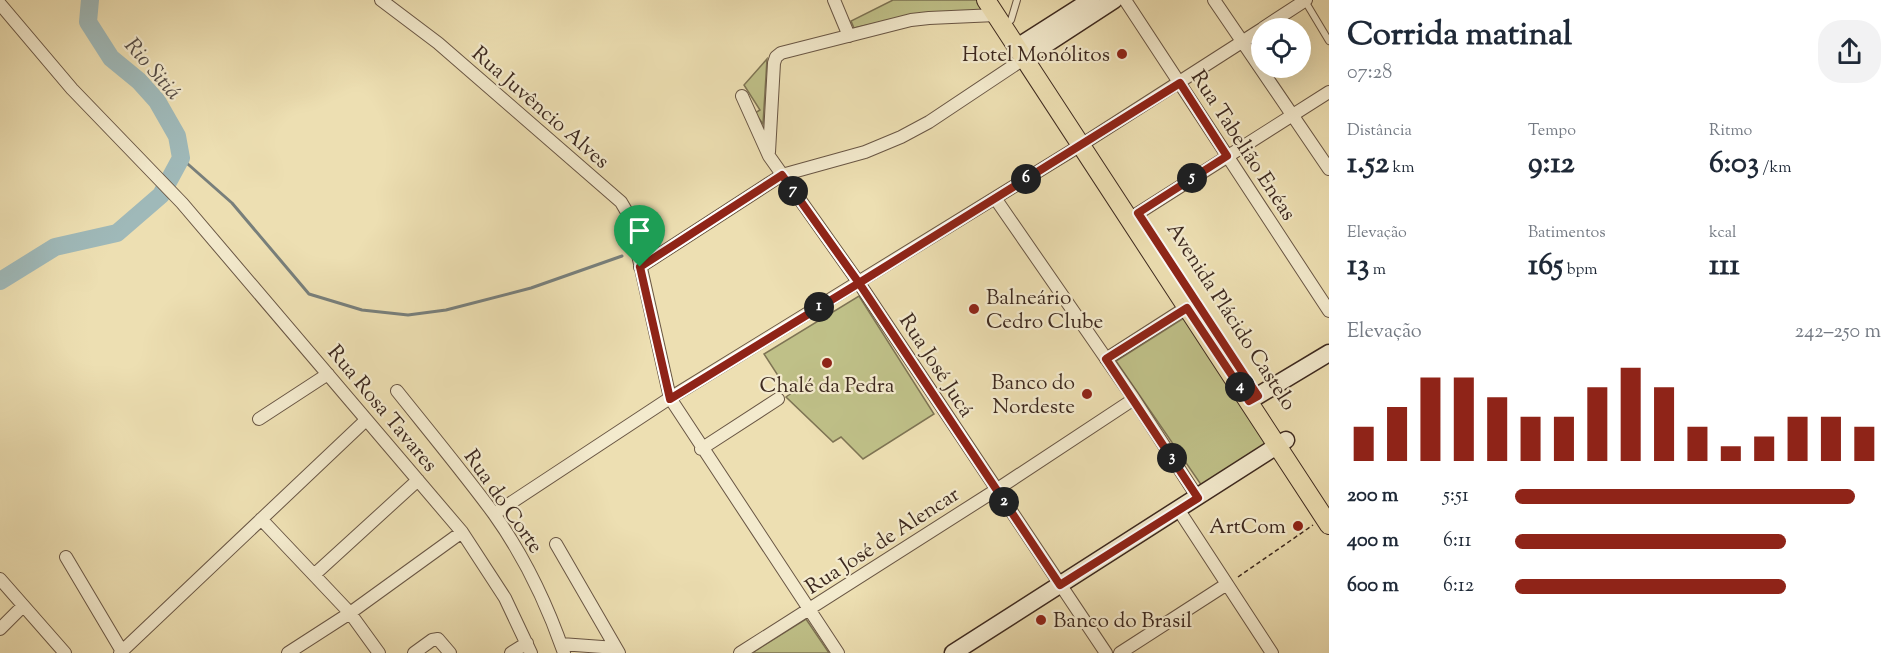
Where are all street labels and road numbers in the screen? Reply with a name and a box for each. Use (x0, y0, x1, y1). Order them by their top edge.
street label: Rua Juvêncio Alves (464, 40, 615, 177)
street label: Rua Tabelião Enéas (1182, 65, 1302, 227)
street label: Avenida Plácido Castelo (1158, 217, 1303, 417)
street label: Rua José Jucá (891, 308, 980, 424)
street label: Rua Rosa Tavares (319, 339, 444, 479)
street label: Rua do Corte (455, 444, 549, 560)
street label: Rua José de Alencar (800, 481, 966, 603)

